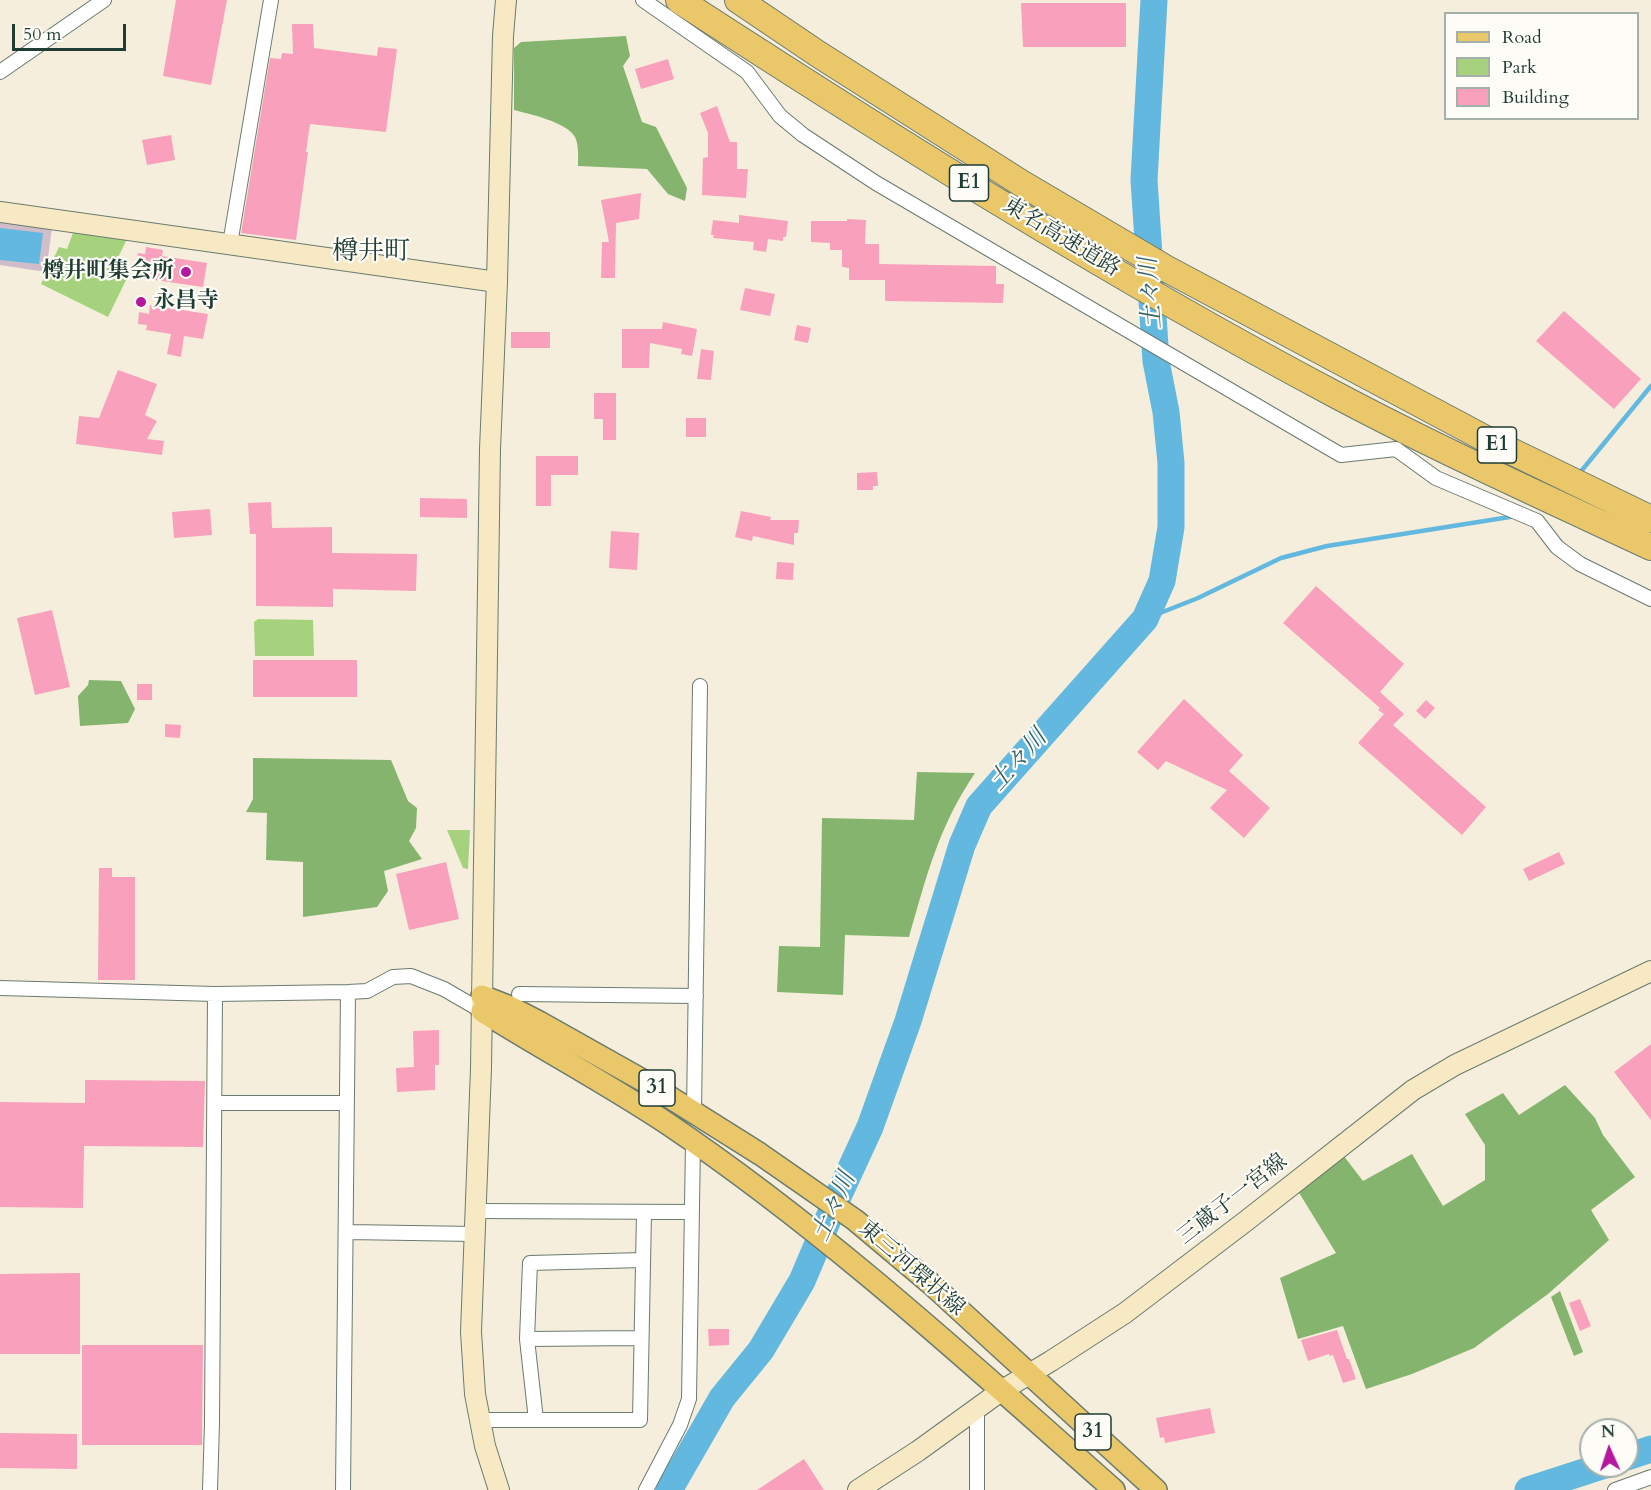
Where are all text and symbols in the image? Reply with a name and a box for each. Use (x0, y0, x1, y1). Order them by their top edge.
scale bar (15, 12, 129, 50)
legend (1444, 12, 1639, 120)
text: 50 m (23, 22, 62, 47)
text: Road (1502, 25, 1542, 50)
text: Park (1502, 55, 1537, 80)
text: Building (1502, 85, 1569, 110)
road number: E1 (950, 165, 988, 201)
street label: 東名高速道路 (998, 193, 1124, 283)
district label: 樽井町 (332, 237, 410, 269)
water label: 土々川 (1135, 256, 1169, 330)
place label: 樽井町集会所 (42, 259, 174, 285)
marker: 樽井町集会所 (179, 265, 193, 279)
place label: 永昌寺 (153, 289, 219, 315)
marker: 永昌寺 (134, 295, 148, 309)
road number: E1 (1478, 427, 1516, 463)
water label: 土々川 (984, 725, 1054, 797)
road number: 31 (639, 1070, 675, 1106)
street label: 三蔵子一宮線 (1173, 1149, 1293, 1251)
water label: 土々川 (807, 1168, 863, 1246)
street label: 東三河環状線 (853, 1216, 969, 1322)
road number: 31 (1075, 1414, 1111, 1450)
north arrow (1579, 1418, 1639, 1478)
text: N (1601, 1421, 1616, 1443)

